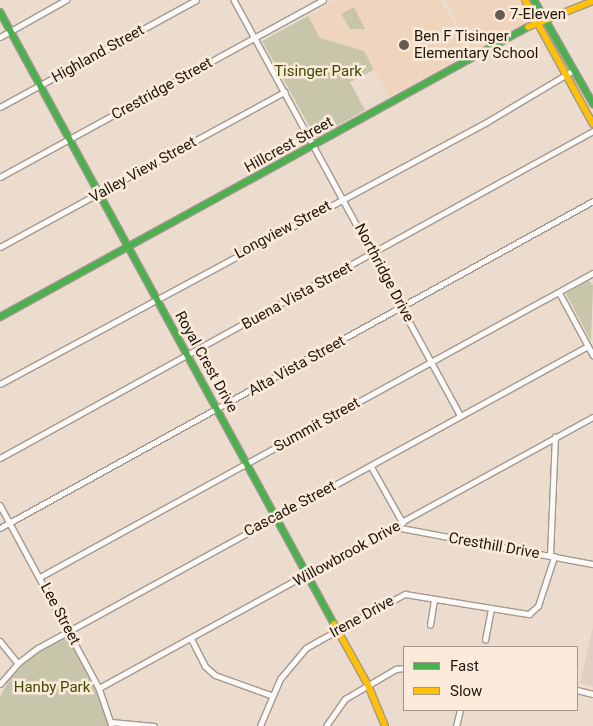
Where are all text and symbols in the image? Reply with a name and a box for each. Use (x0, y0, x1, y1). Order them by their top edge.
place label: 7-Eleven (510, 6, 566, 24)
marker: 7-Eleven (494, 9, 506, 21)
street label: Highland Street (49, 21, 147, 87)
place label: Ben F Tisinger Elementary School (414, 27, 538, 62)
marker: Ben F Tisinger Elementary School (398, 39, 410, 51)
street label: Crestridge Street (109, 54, 215, 124)
park label: Tisinger Park (274, 63, 362, 81)
street label: Hillcrest Street (242, 113, 336, 177)
street label: Valley View Street (87, 133, 199, 207)
street label: Longview Street (232, 197, 334, 263)
street label: Northridge Drive (351, 221, 417, 325)
street label: Buena Vista Street (239, 258, 355, 334)
street label: Royal Crest Drive (171, 308, 241, 416)
street label: Alta Vista Street (246, 332, 348, 400)
street label: Summit Street (271, 394, 363, 456)
street label: Cascade Street (241, 477, 339, 541)
street label: Willowbrook Drive (290, 517, 404, 591)
street label: Cresthill Drive (447, 529, 541, 563)
street label: Lee Street (36, 580, 84, 648)
street label: Irene Drive (327, 592, 397, 642)
legend (403, 646, 578, 711)
text: Fast (450, 657, 479, 675)
park label: Hanby Park (14, 679, 90, 697)
text: Slow (450, 682, 482, 700)

